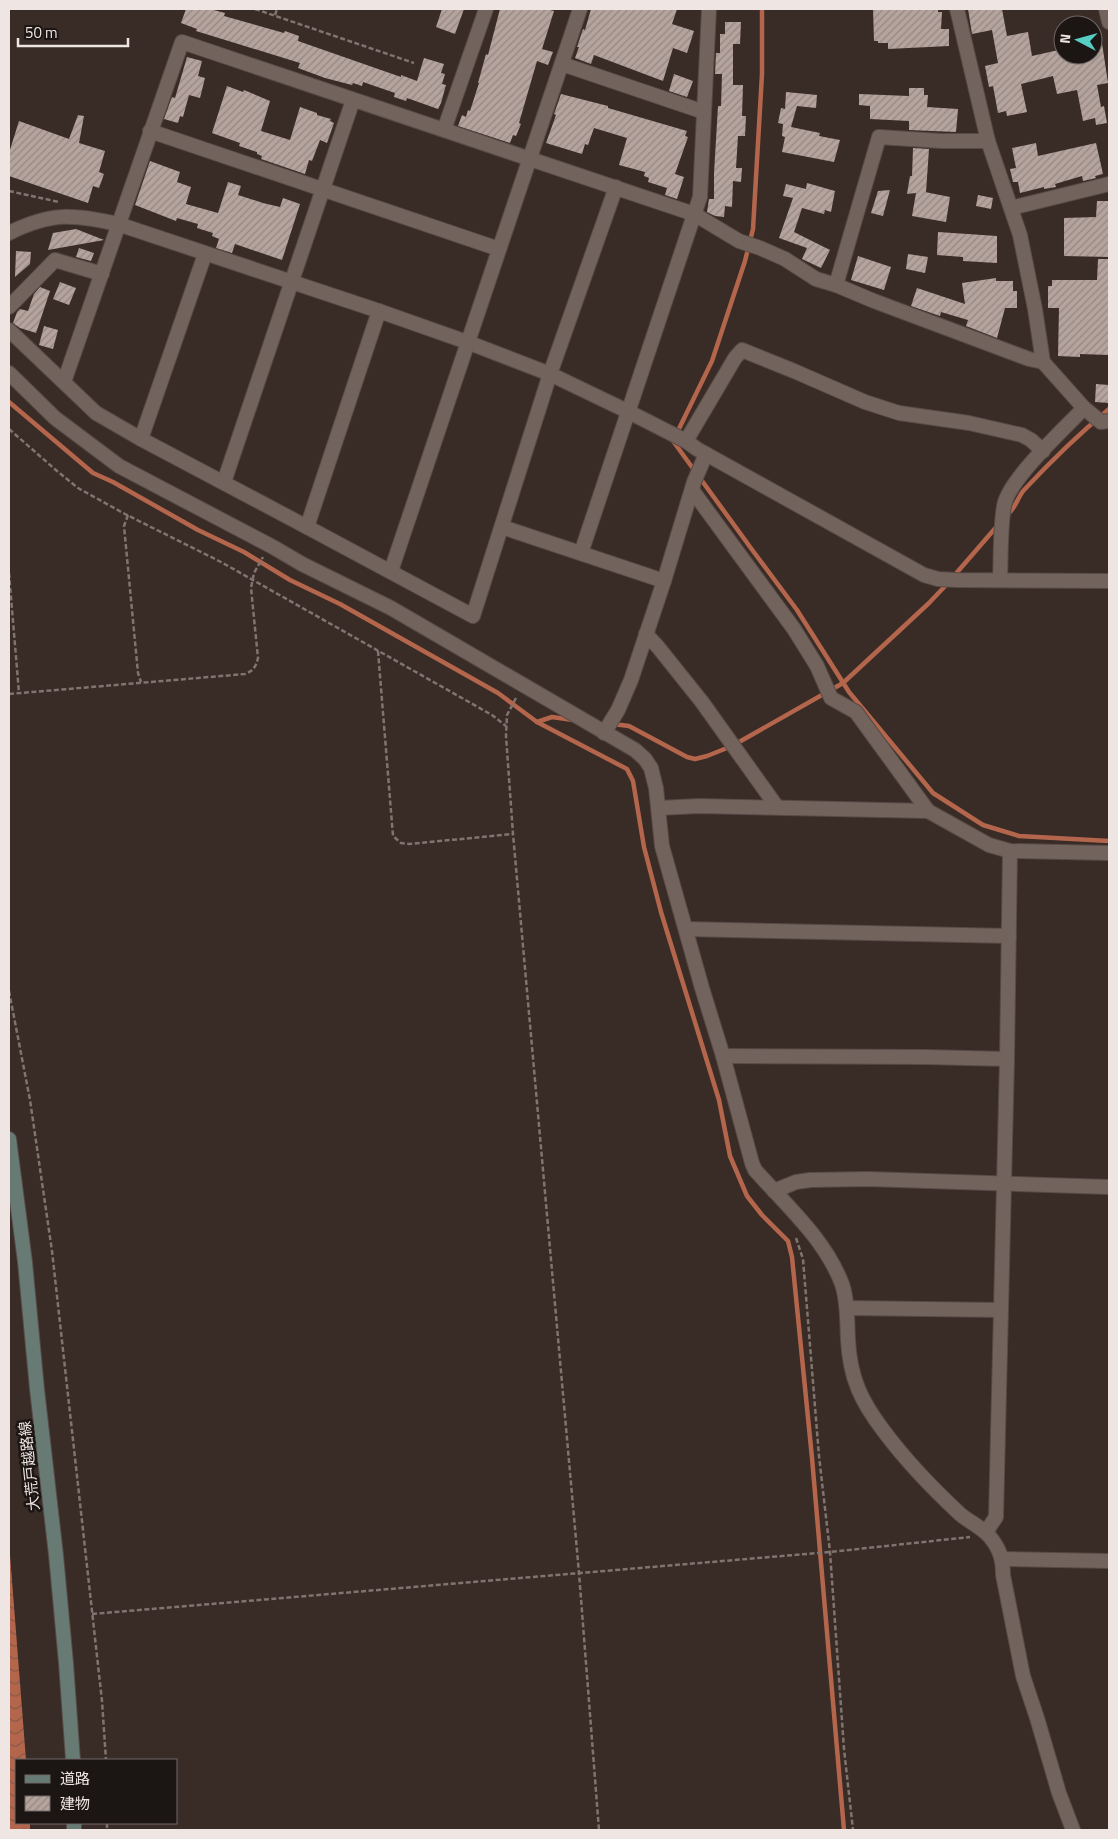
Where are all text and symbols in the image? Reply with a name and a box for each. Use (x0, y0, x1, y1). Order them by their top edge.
scale bar (18, 15, 128, 47)
north arrow (1053, 15, 1103, 65)
text: 50 m (25, 21, 58, 44)
text: N (1054, 33, 1076, 45)
street label: 大荒戸越路線 (13, 1420, 45, 1512)
legend (15, 1759, 178, 1824)
text: 道路 (60, 1767, 90, 1790)
text: 建物 (60, 1792, 90, 1815)

